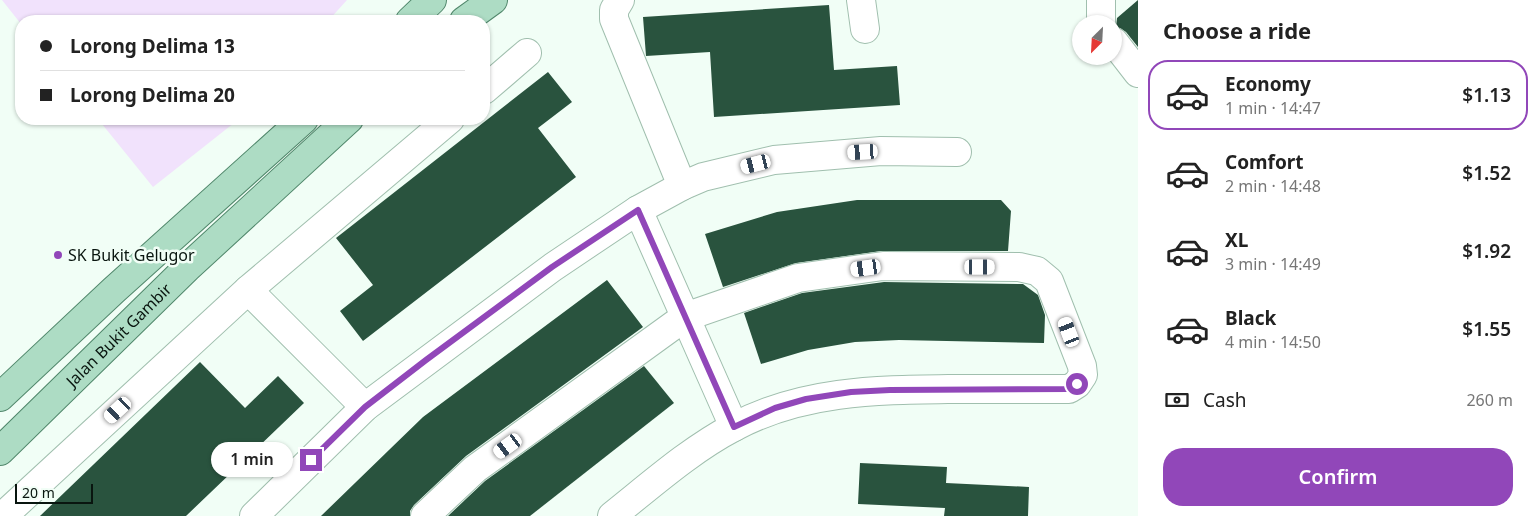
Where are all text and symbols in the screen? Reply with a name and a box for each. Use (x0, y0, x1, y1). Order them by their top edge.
north arrow (1072, 15, 1122, 65)
map controls (1072, 15, 1122, 65)
text: Choose a ride (1163, 15, 1311, 45)
text: Lorong Delima 13 (70, 33, 235, 59)
text: Economy (1225, 71, 1311, 97)
icon: car (1165, 73, 1210, 118)
text: Lorong Delima 20 (70, 82, 235, 108)
text: $1.13 (1462, 82, 1511, 108)
text: 1 min · 14:47 (1225, 97, 1321, 119)
car (847, 144, 878, 160)
text: Comfort (1225, 149, 1304, 175)
icon: car (1165, 151, 1210, 196)
car (739, 153, 772, 175)
text: $1.52 (1462, 160, 1511, 186)
text: 2 min · 14:48 (1225, 175, 1321, 197)
text: XL (1225, 227, 1248, 253)
icon: car (1165, 229, 1210, 274)
text: $1.92 (1462, 238, 1511, 264)
place label: SK Bukit Gelugor (68, 244, 195, 266)
marker: SK Bukit Gelugor (52, 249, 64, 261)
text: 3 min · 14:49 (1225, 253, 1321, 275)
car (850, 258, 881, 278)
car (965, 260, 995, 275)
street label: Jalan Bukit Gambir (60, 278, 177, 393)
text: Black (1225, 305, 1276, 331)
icon: car (1165, 307, 1210, 352)
car (1056, 315, 1081, 349)
text: $1.55 (1462, 316, 1511, 342)
text: 4 min · 14:50 (1225, 331, 1321, 353)
route start (1066, 373, 1088, 395)
icon: cash (1163, 386, 1191, 414)
text: Cash (1203, 387, 1247, 413)
text: 260 m (1466, 389, 1513, 411)
car (101, 394, 134, 426)
car (491, 431, 524, 461)
callout: 1 min (211, 442, 294, 478)
text: 1 min (230, 448, 274, 470)
button: Confirm (1163, 448, 1513, 506)
route end (300, 449, 322, 471)
scale bar (15, 481, 92, 504)
text: 20 m (22, 483, 55, 502)

